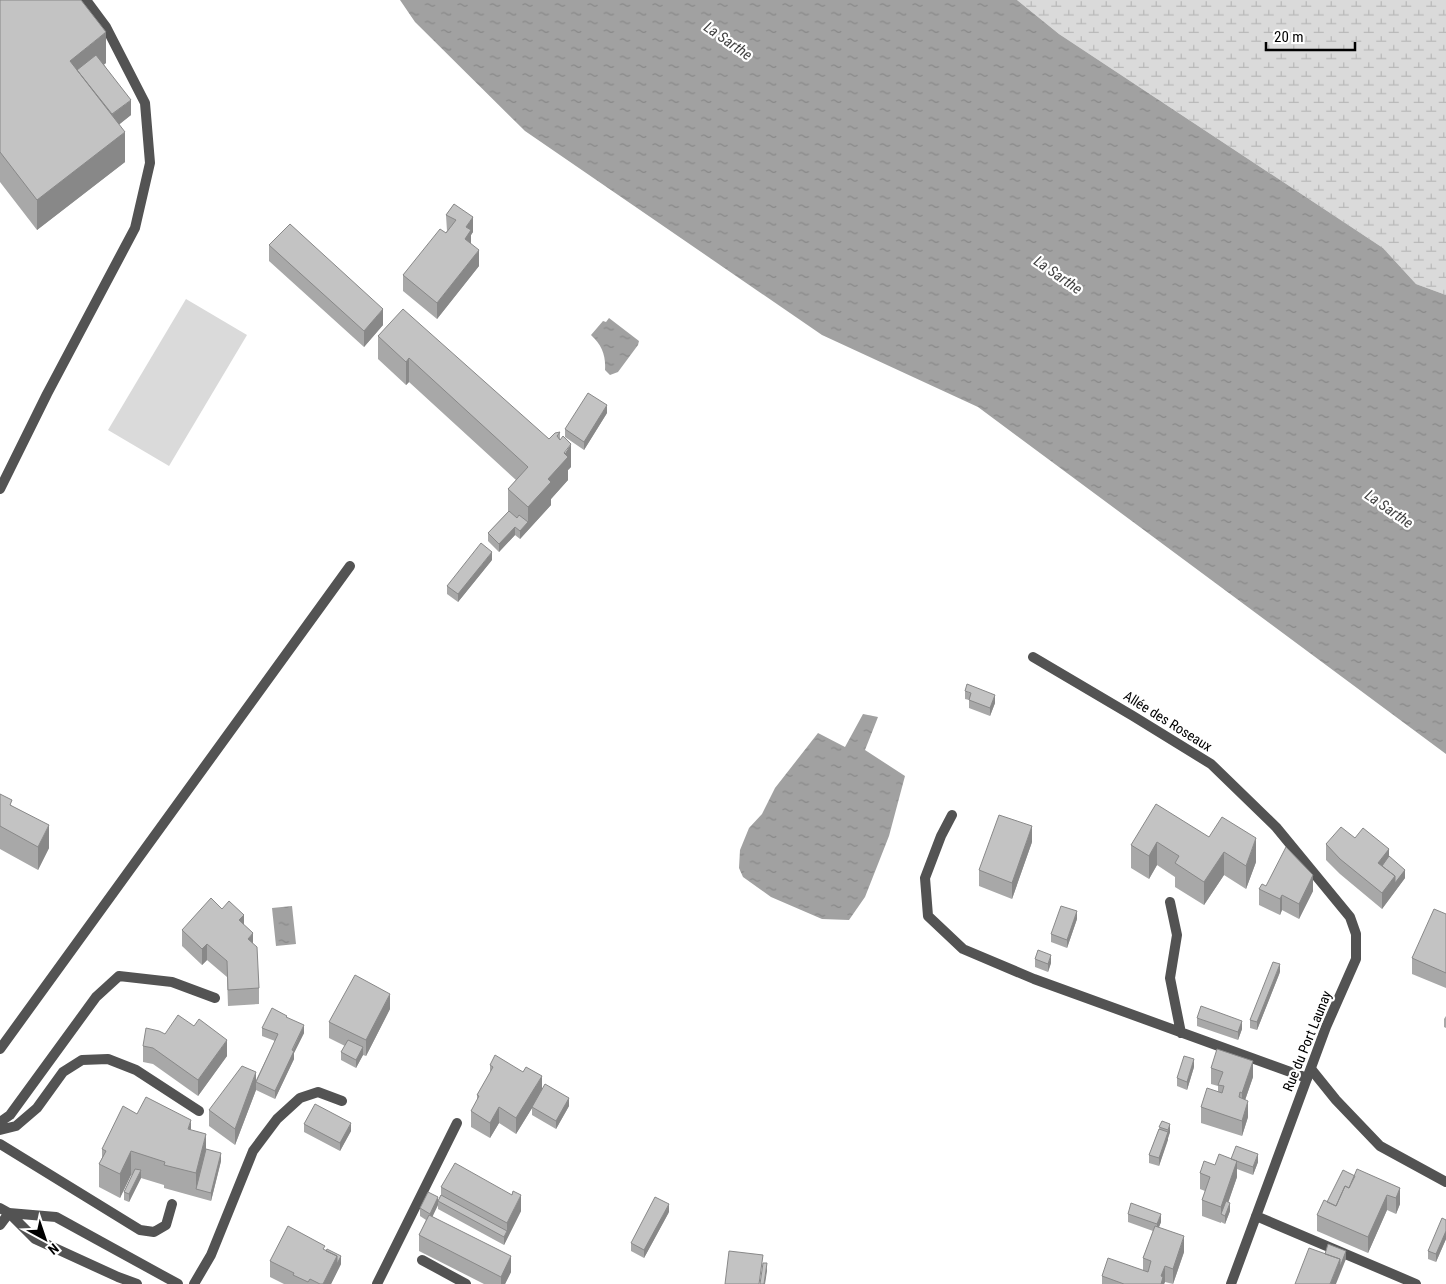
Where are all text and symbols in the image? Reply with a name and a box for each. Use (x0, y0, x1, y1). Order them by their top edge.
water label: La Sarthe (700, 18, 756, 64)
scale bar (1266, 20, 1355, 52)
text: 20 m (1274, 28, 1304, 46)
water label: La Sarthe (1030, 252, 1086, 298)
water label: La Sarthe (1361, 486, 1417, 532)
street label: Allée des Roseaux (1121, 687, 1215, 755)
street label: Rue du Port Launay (1280, 988, 1335, 1094)
north arrow (20, 1214, 70, 1264)
text: N (45, 1240, 62, 1258)

